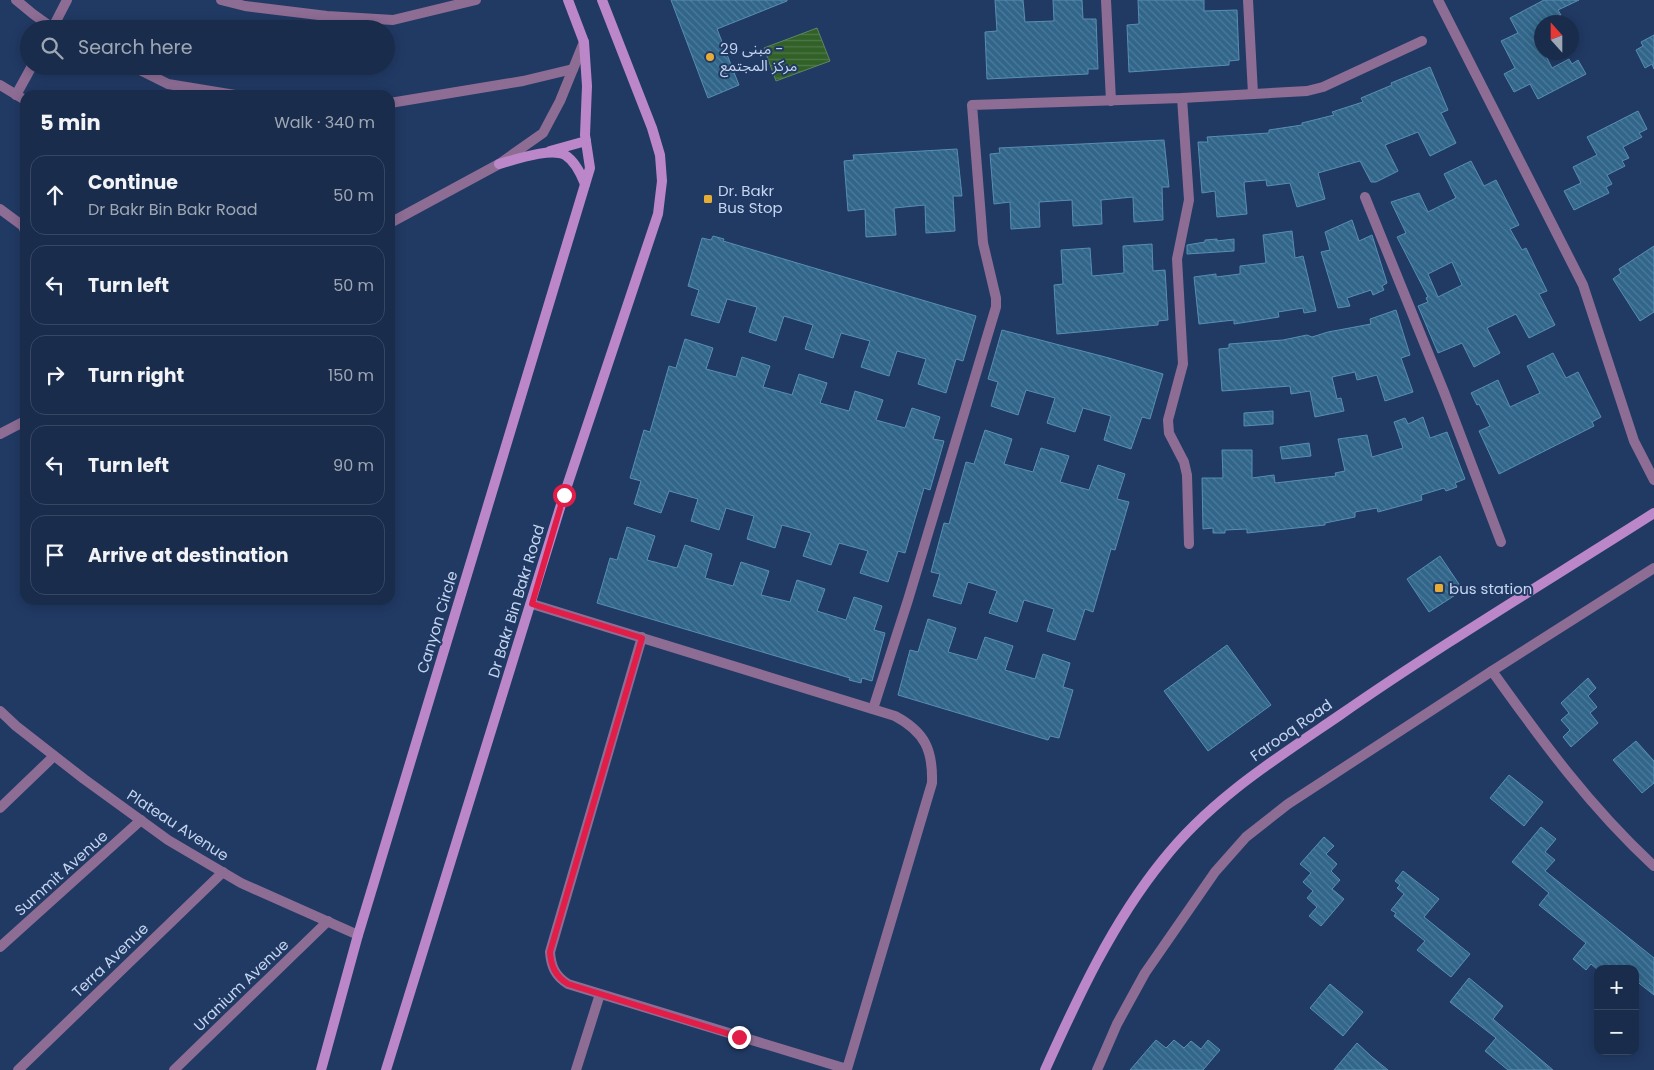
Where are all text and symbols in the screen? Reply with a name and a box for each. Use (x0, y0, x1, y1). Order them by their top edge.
north arrow (1534, 15, 1579, 60)
search box (20, 20, 395, 75)
icon: search (38, 34, 66, 62)
text: Search here (78, 34, 192, 61)
place label: مبنى 29 - مركز المجتمع (720, 38, 797, 78)
marker: مبنى 29 - مركز المجتمع (704, 51, 716, 63)
text: 5 min (40, 108, 101, 137)
text: Walk · 340 m (274, 111, 375, 134)
text: Continue (88, 169, 178, 196)
place label: Dr. Bakr Bus Stop (718, 180, 783, 218)
icon: ahead (41, 181, 69, 209)
text: 50 m (333, 184, 374, 207)
marker: Dr. Bakr Bus Stop (702, 193, 714, 205)
text: Dr Bakr Bin Bakr Road (88, 198, 258, 221)
icon: left (41, 271, 69, 299)
text: Turn left (88, 272, 169, 299)
text: 50 m (333, 274, 374, 297)
icon: right (41, 361, 69, 389)
text: Turn right (88, 362, 184, 389)
text: 150 m (328, 364, 374, 387)
icon: left (41, 451, 69, 479)
text: Turn left (88, 452, 169, 479)
text: 90 m (333, 454, 374, 477)
route start (553, 484, 576, 507)
street label: Dr Bakr Bin Bakr Road (483, 522, 549, 680)
icon: arrive (41, 541, 69, 569)
text: Arrive at destination (88, 542, 289, 569)
street label: Canyon Circle (411, 568, 463, 676)
place label: bus station (1449, 578, 1532, 599)
marker: bus station (1433, 582, 1445, 594)
street label: Farooq Road (1246, 694, 1336, 766)
street label: Plateau Avenue (123, 784, 233, 866)
street label: Summit Avenue (10, 825, 112, 921)
street label: Terra Avenue (67, 918, 153, 1002)
street label: Uranium Avenue (189, 934, 293, 1036)
map controls (1594, 965, 1639, 1055)
button: + (1594, 965, 1639, 1010)
button: − (1594, 1010, 1639, 1055)
route end (728, 1026, 751, 1049)

